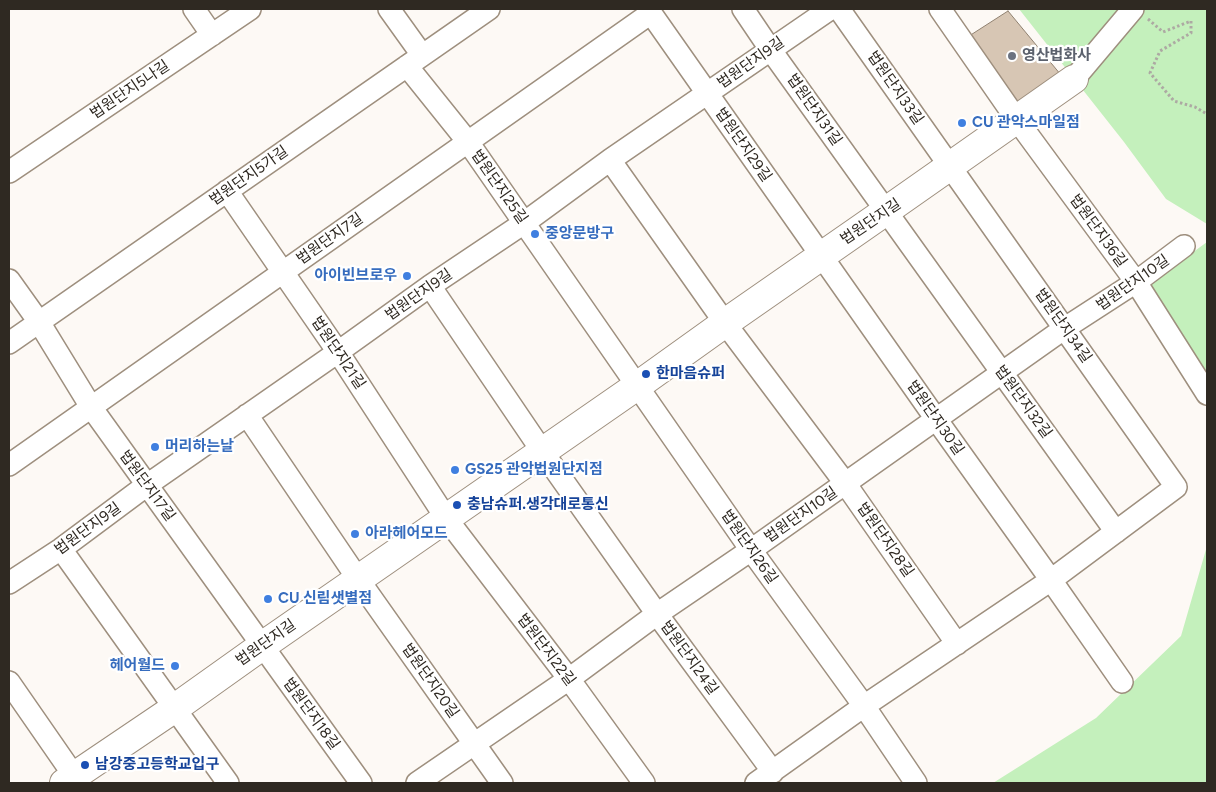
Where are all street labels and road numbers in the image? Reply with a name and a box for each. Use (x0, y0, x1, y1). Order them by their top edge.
street label: 법원단지9길 (714, 33, 788, 93)
street label: 법원단지33길 (863, 48, 927, 128)
street label: 법원단지5나길 (87, 57, 173, 123)
street label: 법원단지31길 (783, 71, 845, 149)
street label: 법원단지29길 (711, 105, 775, 185)
street label: 법원단지5가길 (206, 142, 292, 210)
street label: 법원단지25길 (467, 147, 531, 227)
street label: 법원단지36길 (1066, 191, 1130, 271)
street label: 법원단지길 (837, 195, 905, 249)
street label: 법원단지7길 (293, 210, 367, 268)
street label: 법원단지10길 (1093, 251, 1173, 315)
street label: 법원단지9길 (382, 265, 456, 325)
street label: 법원단지34길 (1031, 285, 1095, 367)
street label: 법원단지21길 (307, 313, 369, 393)
street label: 법원단지32길 (991, 362, 1055, 442)
street label: 법원단지30길 (903, 377, 967, 459)
street label: 법원단지17길 (115, 447, 179, 525)
street label: 법원단지10길 (761, 483, 841, 547)
street label: 법원단지9길 (51, 499, 125, 559)
street label: 법원단지28길 (853, 499, 917, 581)
street label: 법원단지26길 (717, 507, 781, 587)
street label: 법원단지22길 (513, 610, 579, 690)
street label: 법원단지길 (233, 616, 299, 670)
street label: 법원단지24길 (656, 618, 722, 698)
street label: 법원단지20길 (398, 640, 462, 722)
street label: 법원단지18길 (279, 675, 343, 753)

